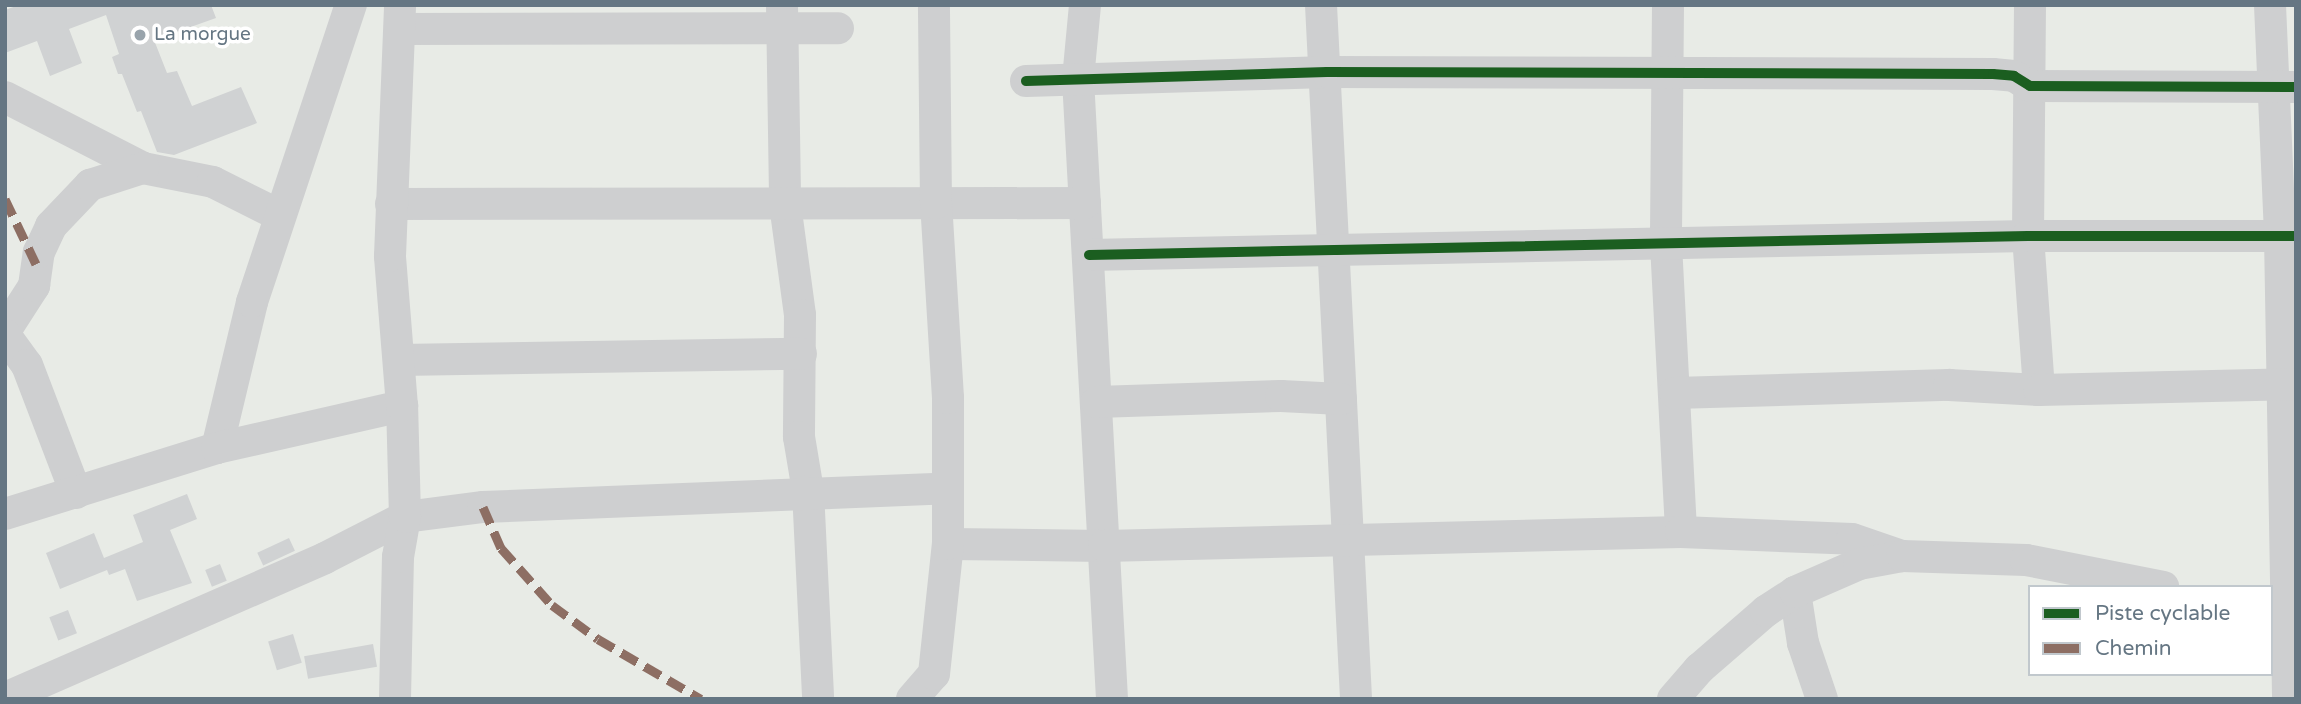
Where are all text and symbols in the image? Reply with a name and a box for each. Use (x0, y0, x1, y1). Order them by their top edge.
place label: La morgue (154, 24, 251, 46)
marker: La morgue (132, 27, 148, 43)
legend (2028, 585, 2273, 676)
text: Piste cyclable (2095, 601, 2230, 626)
text: Chemin (2095, 636, 2172, 661)

